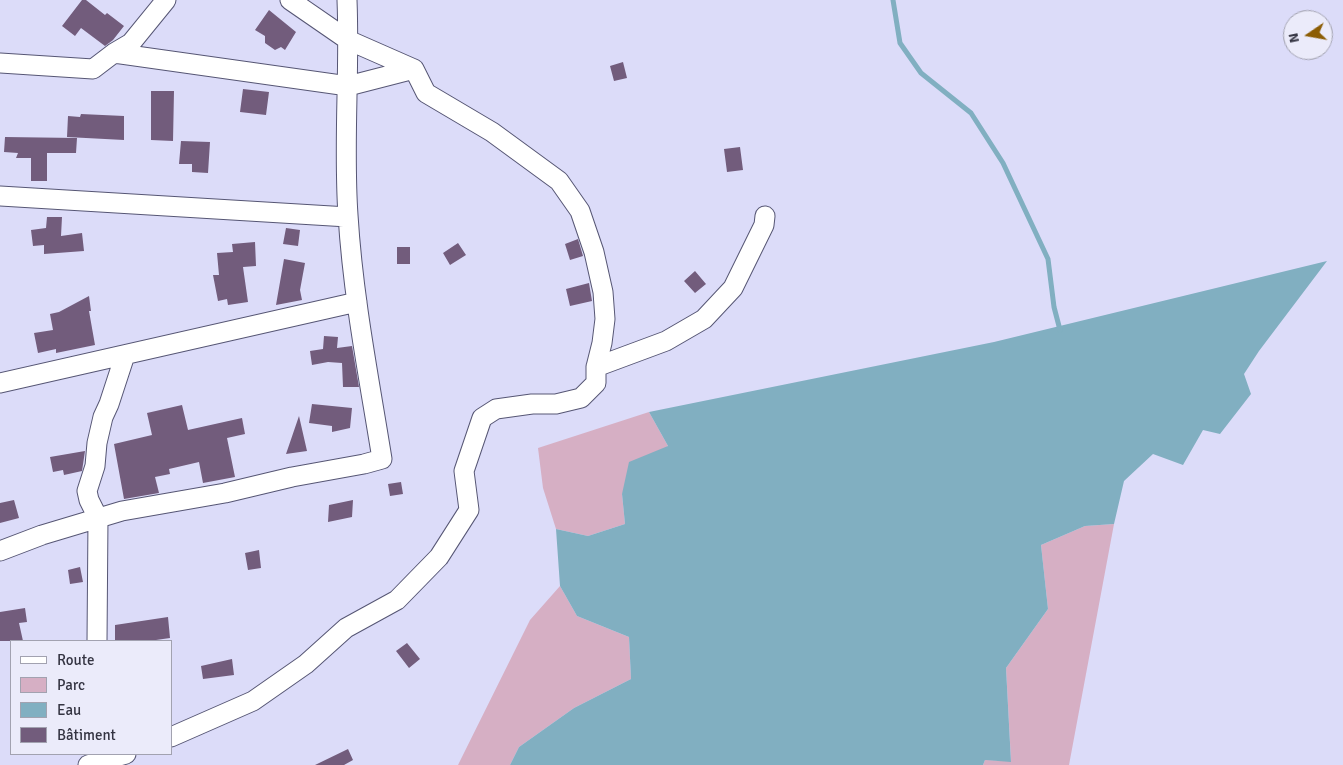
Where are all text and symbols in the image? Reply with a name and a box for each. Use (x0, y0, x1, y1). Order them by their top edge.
north arrow (1283, 10, 1333, 60)
text: N (1284, 31, 1303, 45)
legend (10, 640, 172, 755)
text: Route (57, 651, 94, 669)
text: Parc (57, 676, 85, 694)
text: Eau (57, 701, 81, 719)
text: Bâtiment (57, 726, 116, 744)

